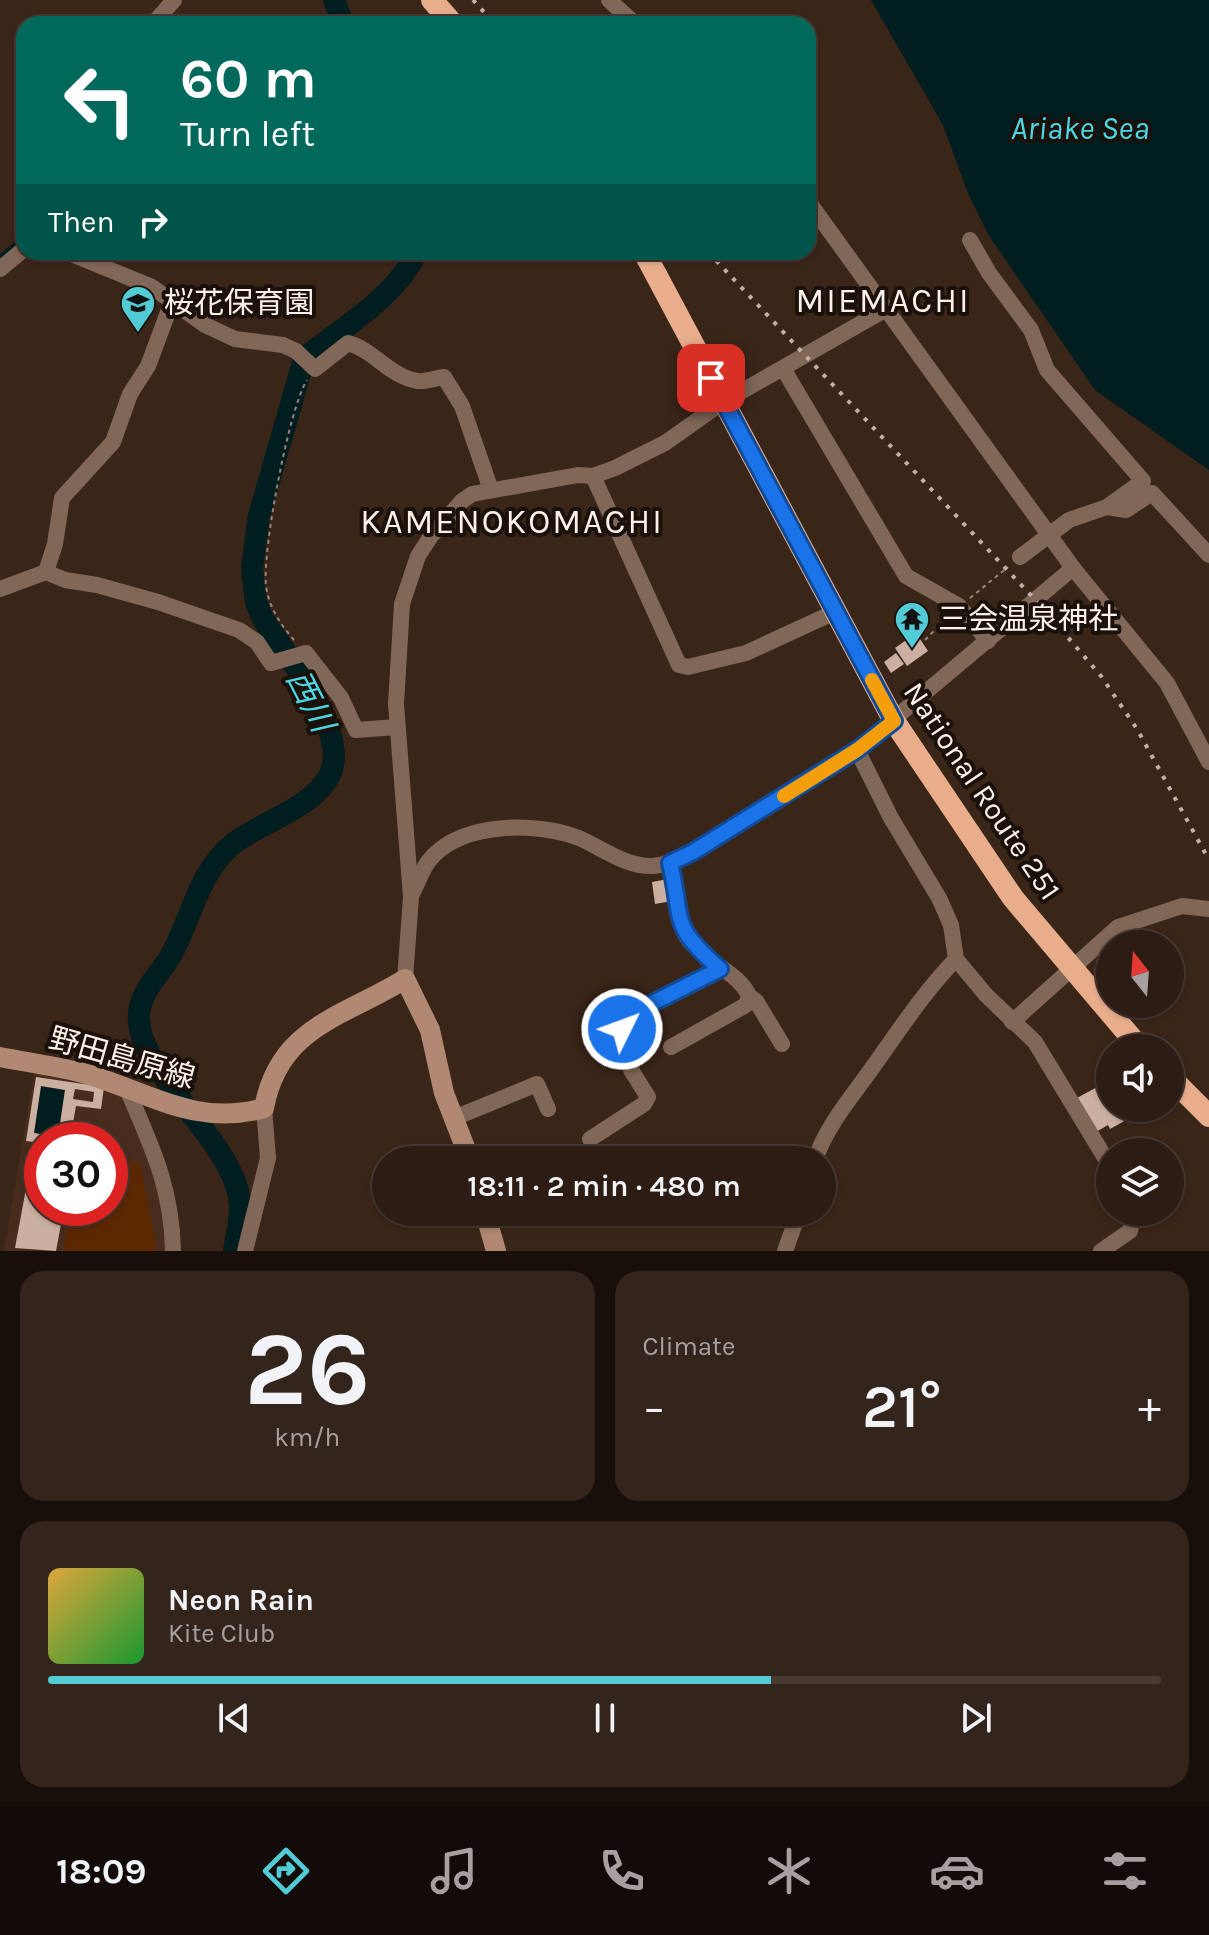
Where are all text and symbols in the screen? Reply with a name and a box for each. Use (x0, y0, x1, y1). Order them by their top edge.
text: 60 m (180, 46, 317, 111)
icon: left (48, 48, 152, 152)
water label: Ariake Sea (1011, 110, 1149, 147)
text: Turn left (180, 113, 315, 155)
icon: right (131, 200, 175, 244)
text: Then (48, 204, 115, 240)
district label: MIEMACHI (796, 281, 970, 321)
school or university icon: 桜花保育園 (119, 284, 157, 334)
place label: 桜花保育園 (164, 285, 314, 321)
pin (677, 344, 745, 412)
icon: arrive (689, 356, 733, 400)
district label: KAMENOKOMACHI (360, 502, 664, 542)
temple icon: 三会温泉神社 (893, 600, 931, 650)
place label: 三会温泉神社 (938, 601, 1118, 637)
water label: 西川 (279, 664, 342, 741)
street label: National Route 251 (896, 675, 1068, 907)
north arrow (1096, 930, 1184, 1018)
map controls (1096, 930, 1184, 1226)
position arrow (580, 987, 664, 1071)
street label: 野田島原線 (45, 1020, 199, 1096)
button: sound (1096, 1034, 1184, 1122)
speed limit sign: 30 (24, 1122, 128, 1226)
button: layers (1096, 1138, 1184, 1226)
text: 18:11 · 2 min · 480 m (467, 1168, 741, 1204)
text: 26 (244, 1309, 370, 1430)
text: Climate (643, 1331, 735, 1362)
text: 21° (862, 1372, 941, 1442)
text: − (643, 1382, 666, 1433)
text: + (1138, 1382, 1161, 1433)
text: km/h (274, 1422, 340, 1453)
text: Neon Rain (168, 1582, 314, 1618)
text: Kite Club (168, 1618, 275, 1649)
icon: previous (212, 1696, 256, 1740)
icon: pause (583, 1696, 627, 1740)
icon: next (954, 1696, 998, 1740)
icon: directions (258, 1843, 314, 1899)
icon: music (426, 1843, 482, 1899)
icon: phone (594, 1843, 650, 1899)
icon: climate (761, 1843, 817, 1899)
icon: car (929, 1843, 985, 1899)
icon: filters (1097, 1843, 1153, 1899)
text: 18:09 (56, 1850, 146, 1892)

